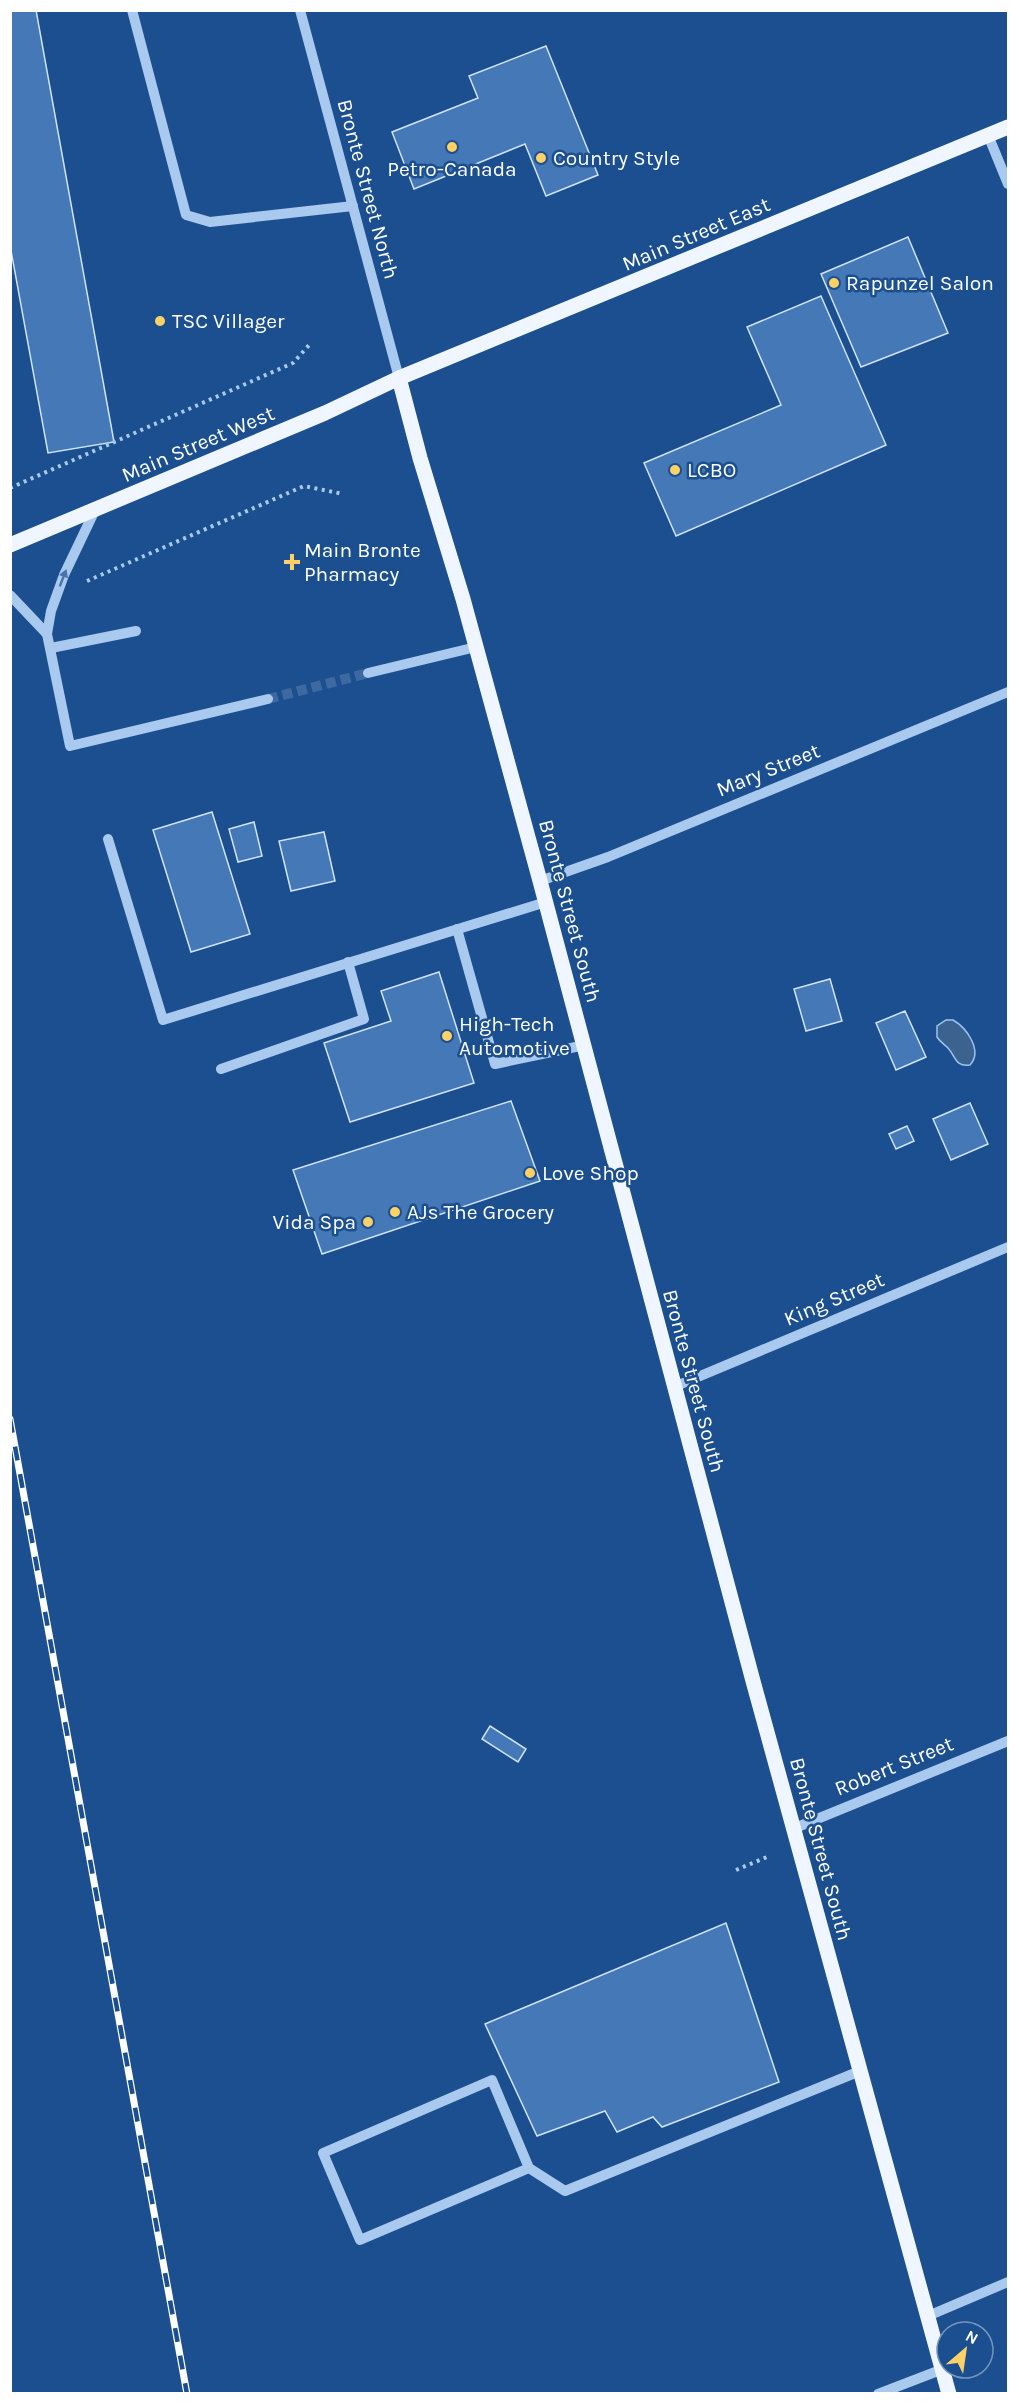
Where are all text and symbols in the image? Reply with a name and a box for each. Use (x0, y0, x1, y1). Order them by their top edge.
street label: Bronte Street North (332, 97, 404, 281)
marker: Petro-Canada (445, 140, 459, 154)
place label: Country Style (553, 146, 680, 170)
marker: Country Style (534, 151, 548, 165)
place label: Petro-Canada (387, 157, 517, 181)
street label: Main Street East (618, 192, 774, 276)
place label: Rapunzel Salon (846, 271, 994, 295)
marker: Rapunzel Salon (827, 276, 841, 290)
place label: TSC Villager (172, 309, 285, 333)
marker: TSC Villager (153, 314, 167, 328)
street label: Main Street West (118, 401, 278, 487)
place label: LCBO (687, 458, 736, 482)
marker: LCBO (668, 463, 682, 477)
place label: Main Bronte Pharmacy (304, 538, 421, 586)
marker: Main Bronte Pharmacy (285, 555, 299, 569)
one-way arrow (59, 569, 68, 587)
street label: Mary Street (713, 738, 823, 802)
street label: Bronte Street South (534, 817, 606, 1005)
place label: High-Tech Automotive (459, 1012, 570, 1060)
marker: High-Tech Automotive (440, 1029, 454, 1043)
place label: Love Shop (542, 1161, 639, 1185)
marker: Love Shop (523, 1166, 537, 1180)
place label: AJs The Grocery (407, 1200, 554, 1224)
marker: AJs The Grocery (388, 1205, 402, 1219)
place label: Vida Spa (272, 1210, 356, 1234)
marker: Vida Spa (361, 1215, 375, 1229)
street label: King Street (780, 1267, 888, 1331)
street label: Bronte Street South (658, 1287, 730, 1475)
street label: Robert Street (831, 1731, 957, 1801)
street label: Bronte Street South (785, 1755, 857, 1943)
north arrow (935, 2320, 995, 2380)
text: N (962, 2326, 982, 2348)

